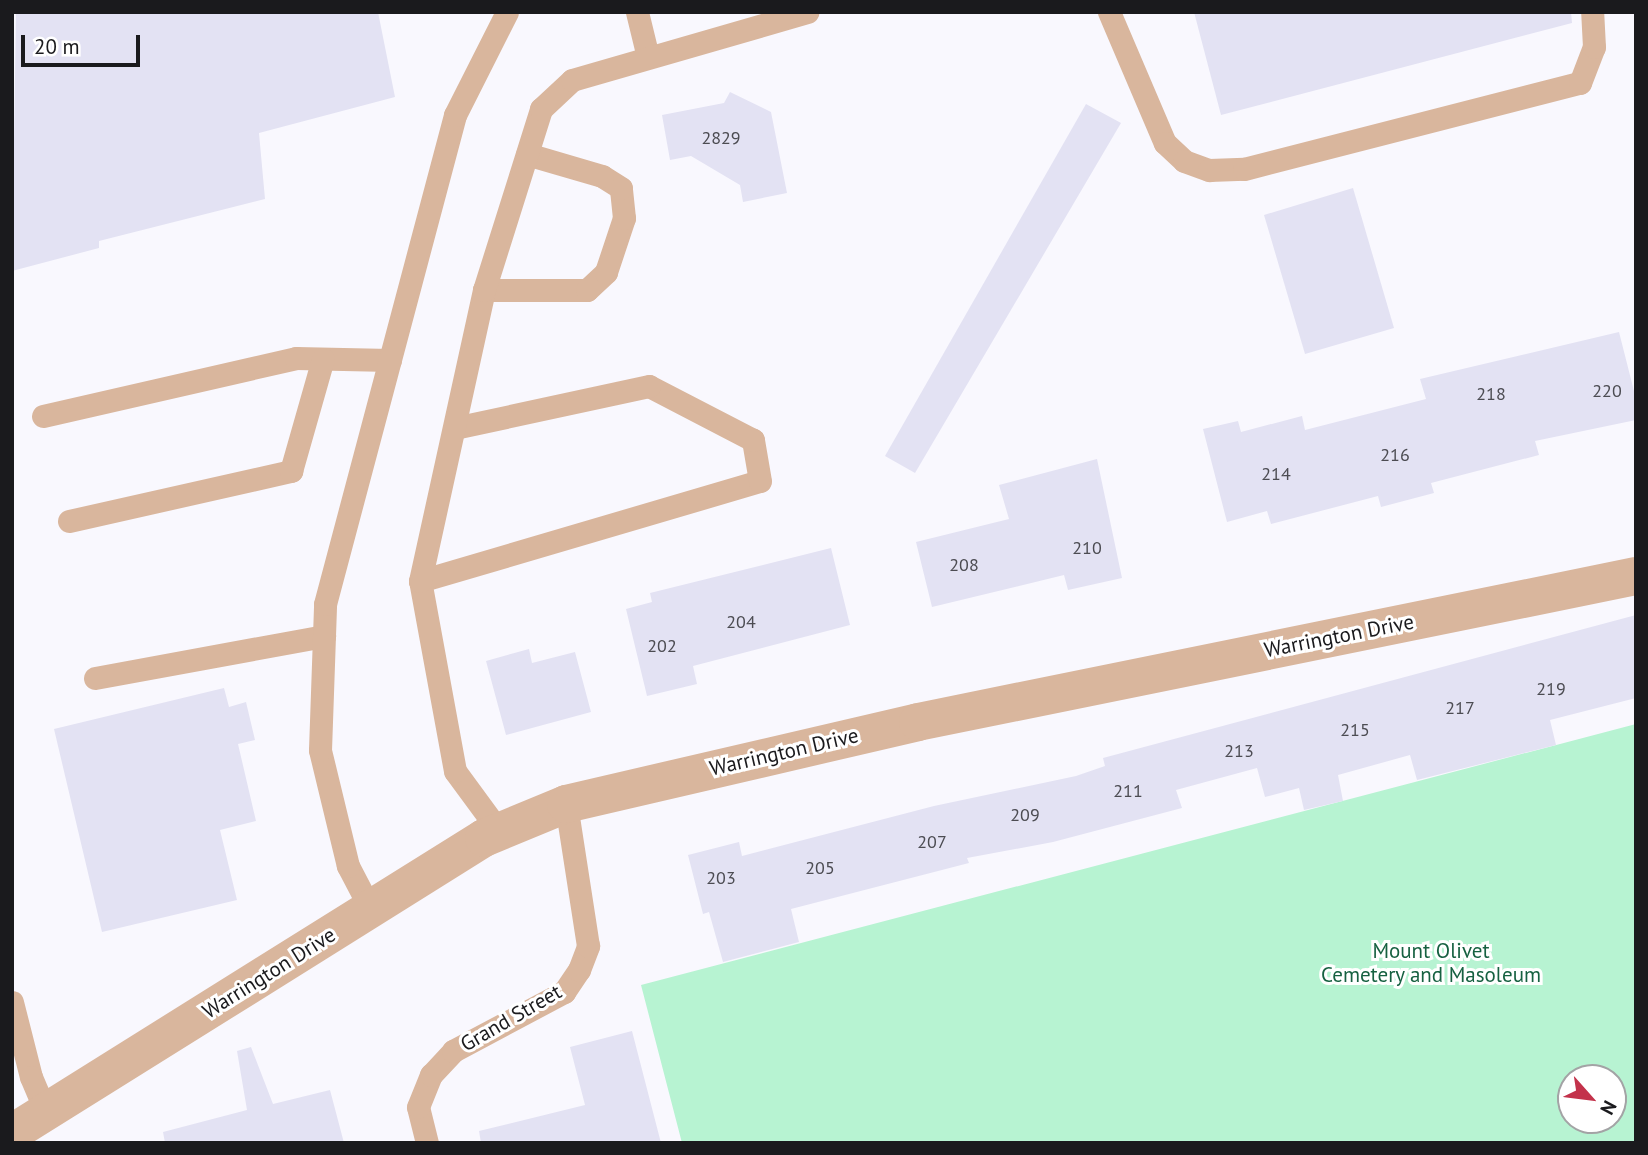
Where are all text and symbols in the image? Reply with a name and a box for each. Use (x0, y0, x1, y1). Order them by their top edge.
scale bar (24, 21, 144, 65)
text: 20 m (34, 33, 80, 60)
house number: 2829 (701, 127, 741, 149)
house number: 220 (1592, 380, 1622, 402)
house number: 218 (1476, 383, 1506, 405)
house number: 216 (1380, 444, 1410, 466)
house number: 214 (1261, 463, 1291, 485)
house number: 210 (1072, 537, 1102, 559)
house number: 208 (949, 554, 979, 576)
street label: Warrington Drive (1262, 609, 1416, 663)
house number: 204 (726, 611, 756, 633)
house number: 202 (647, 635, 677, 657)
house number: 219 (1536, 678, 1566, 700)
house number: 217 (1445, 697, 1475, 719)
house number: 215 (1340, 719, 1370, 741)
street label: Warrington Drive (707, 723, 861, 781)
house number: 213 (1224, 740, 1254, 762)
house number: 211 (1113, 780, 1143, 802)
house number: 209 (1010, 804, 1040, 826)
house number: 207 (917, 831, 947, 853)
house number: 205 (805, 857, 835, 879)
house number: 203 (706, 867, 736, 889)
street label: Warrington Drive (198, 922, 340, 1024)
park label: Mount Olivet Cemetery and Masoleum (1321, 938, 1541, 988)
street label: Grand Street (456, 979, 566, 1057)
north arrow (1557, 1064, 1627, 1134)
text: N (1595, 1097, 1622, 1119)

